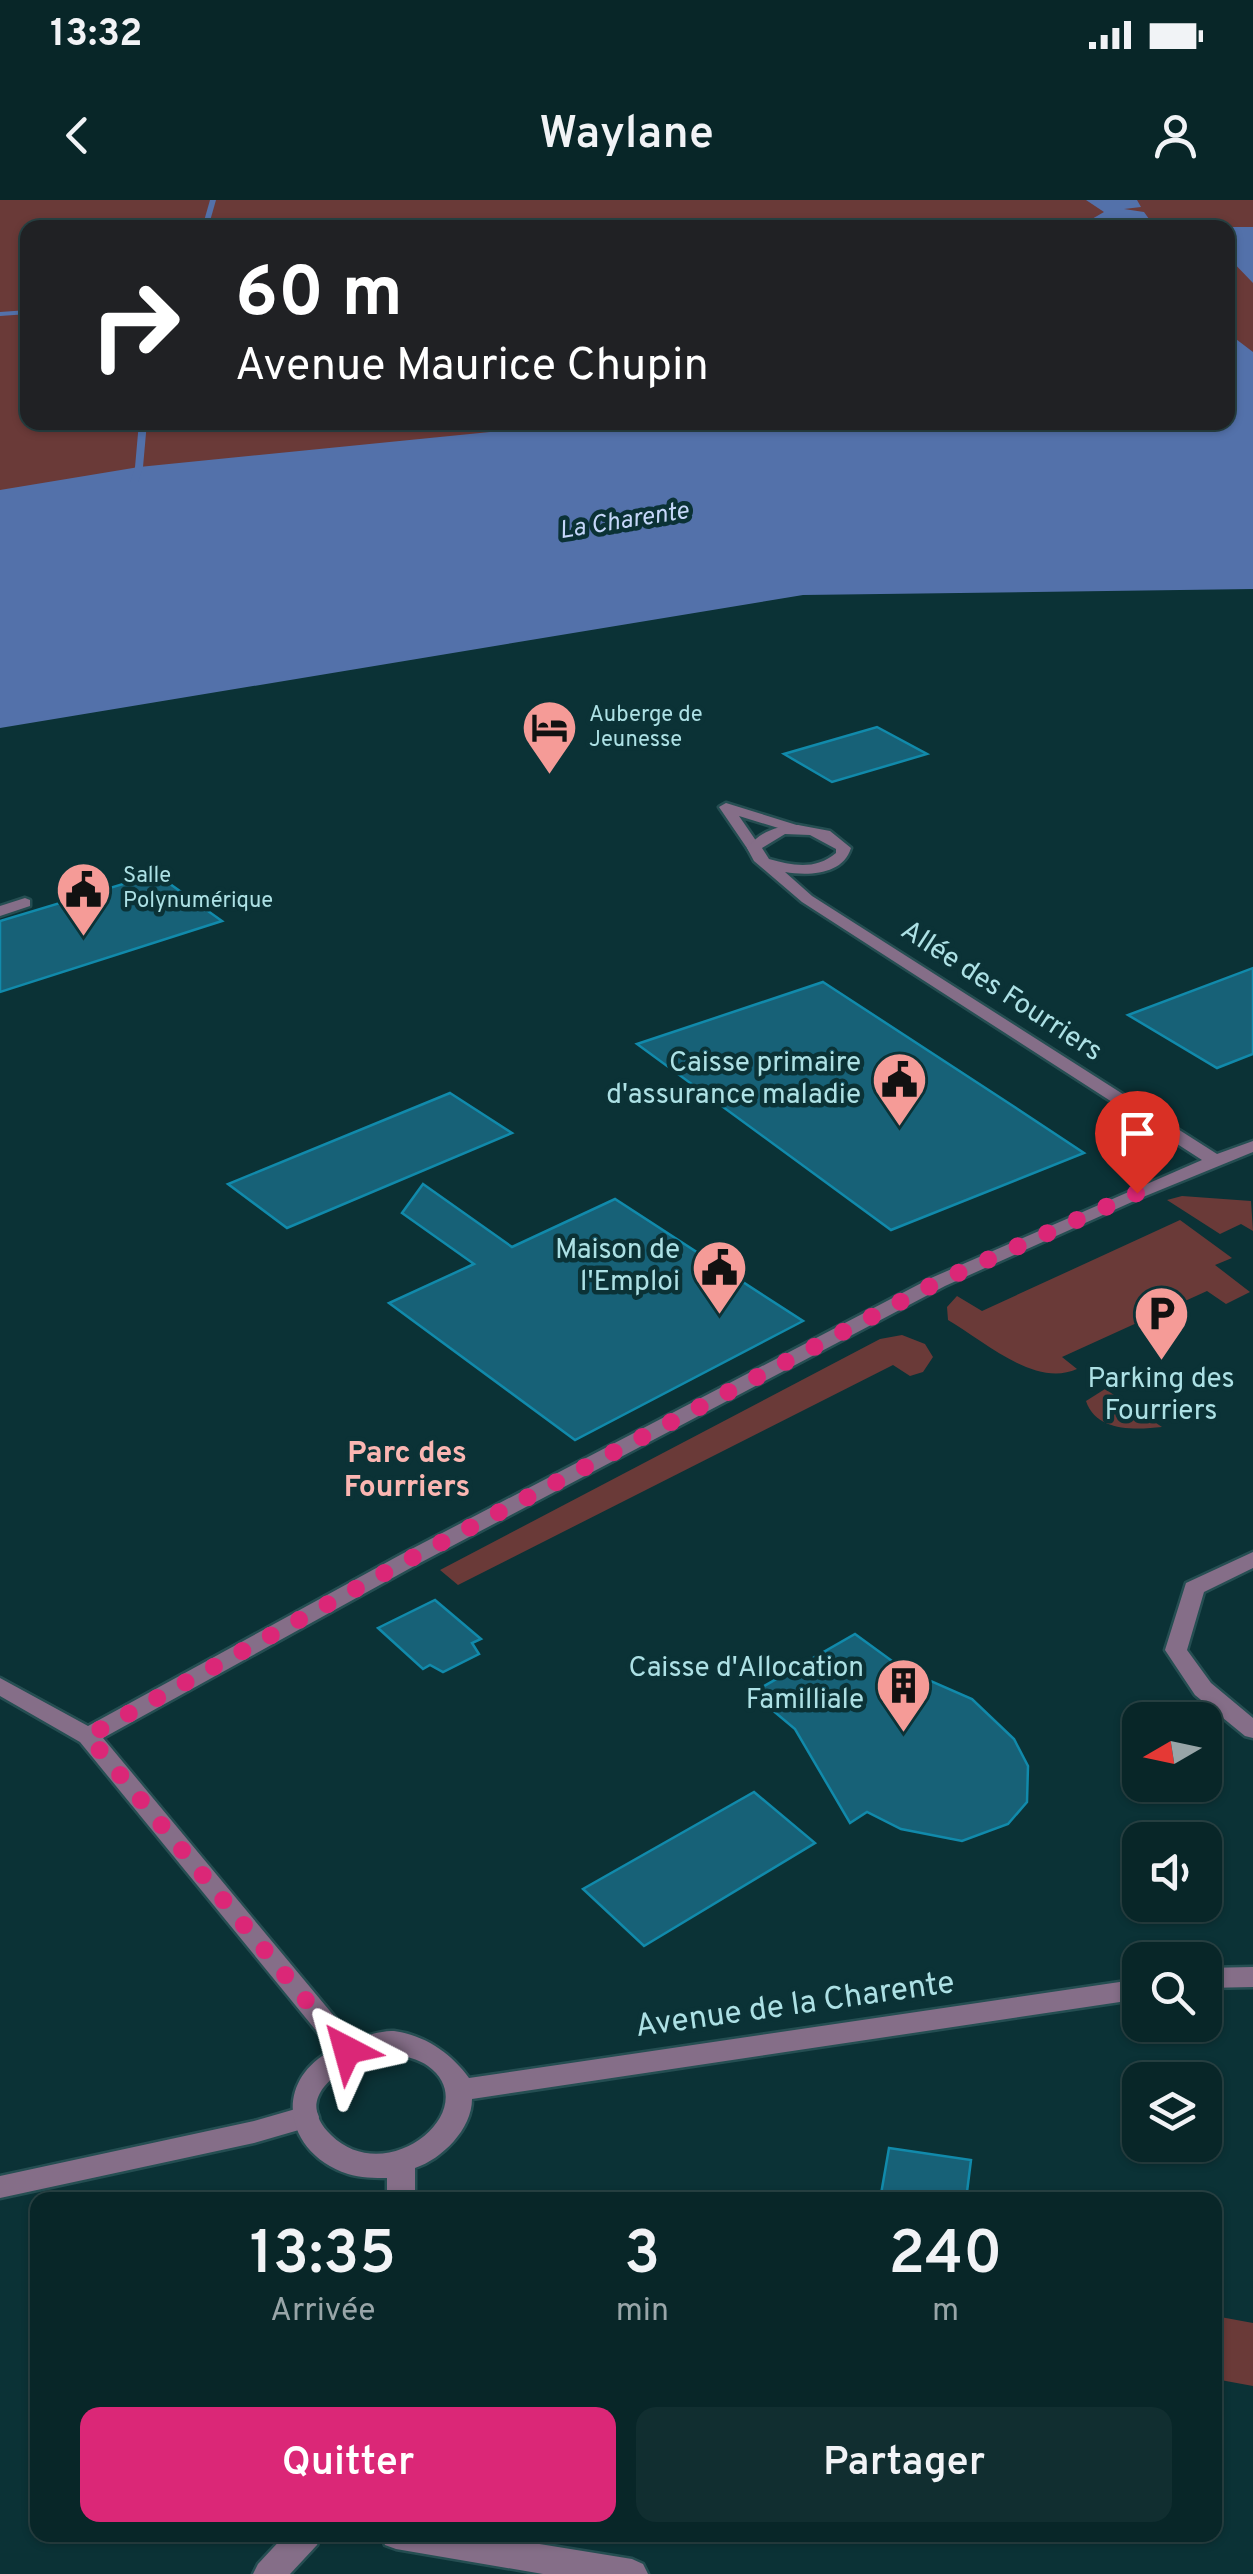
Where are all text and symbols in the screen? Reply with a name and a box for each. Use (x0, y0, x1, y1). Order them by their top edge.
text: 13:32 (50, 11, 142, 60)
text: Waylane (539, 107, 714, 164)
icon: back (50, 108, 105, 163)
icon: person (1148, 108, 1203, 163)
text: 60 m (235, 252, 403, 341)
icon: right (70, 260, 200, 390)
text: Avenue Maurice Chupin (235, 339, 709, 396)
water label: La Charente (557, 496, 692, 548)
hotel icon: Auberge de Jeunesse (520, 698, 580, 777)
place label: Auberge de Jeunesse (589, 702, 702, 754)
public building icon: Salle Polynumérique (54, 859, 114, 938)
place label: Salle Polynumérique (123, 863, 273, 915)
street label: Allée des Fourriers (893, 913, 1109, 1071)
place label: Caisse primaire d'assurance maladie (606, 1046, 861, 1114)
public building icon: Caisse primaire d'assurance maladie (870, 1050, 930, 1129)
pin (1095, 1091, 1180, 1194)
icon: arrive (1110, 1106, 1165, 1161)
place label: Maison de l'Emploi (555, 1233, 680, 1301)
public building icon: Maison de l'Emploi (689, 1237, 749, 1316)
parking icon: Parking des Fourriers (1131, 1284, 1191, 1363)
place label: Parking des Fourriers (1087, 1362, 1235, 1430)
district label: Parc des Fourriers (344, 1436, 470, 1507)
place label: Caisse d'Allocation Familliale (629, 1651, 864, 1719)
building icon: Caisse d'Allocation Familliale (873, 1655, 933, 1734)
north arrow (1122, 1702, 1222, 1802)
map controls (1122, 1702, 1222, 2162)
button: sound (1122, 1822, 1222, 1922)
button: search (1122, 1942, 1222, 2042)
street label: Avenue de la Charente (633, 1964, 957, 2048)
position arrow (295, 1998, 399, 2102)
button: layers (1122, 2062, 1222, 2162)
text: 13:35 (250, 2219, 396, 2295)
text: 3 (624, 2219, 660, 2295)
text: 240 (889, 2219, 1002, 2295)
text: Arrivée (270, 2292, 375, 2332)
text: min (616, 2292, 669, 2332)
text: m (932, 2292, 959, 2332)
button: Quitter (80, 2407, 616, 2522)
button: Partager (636, 2407, 1172, 2522)

